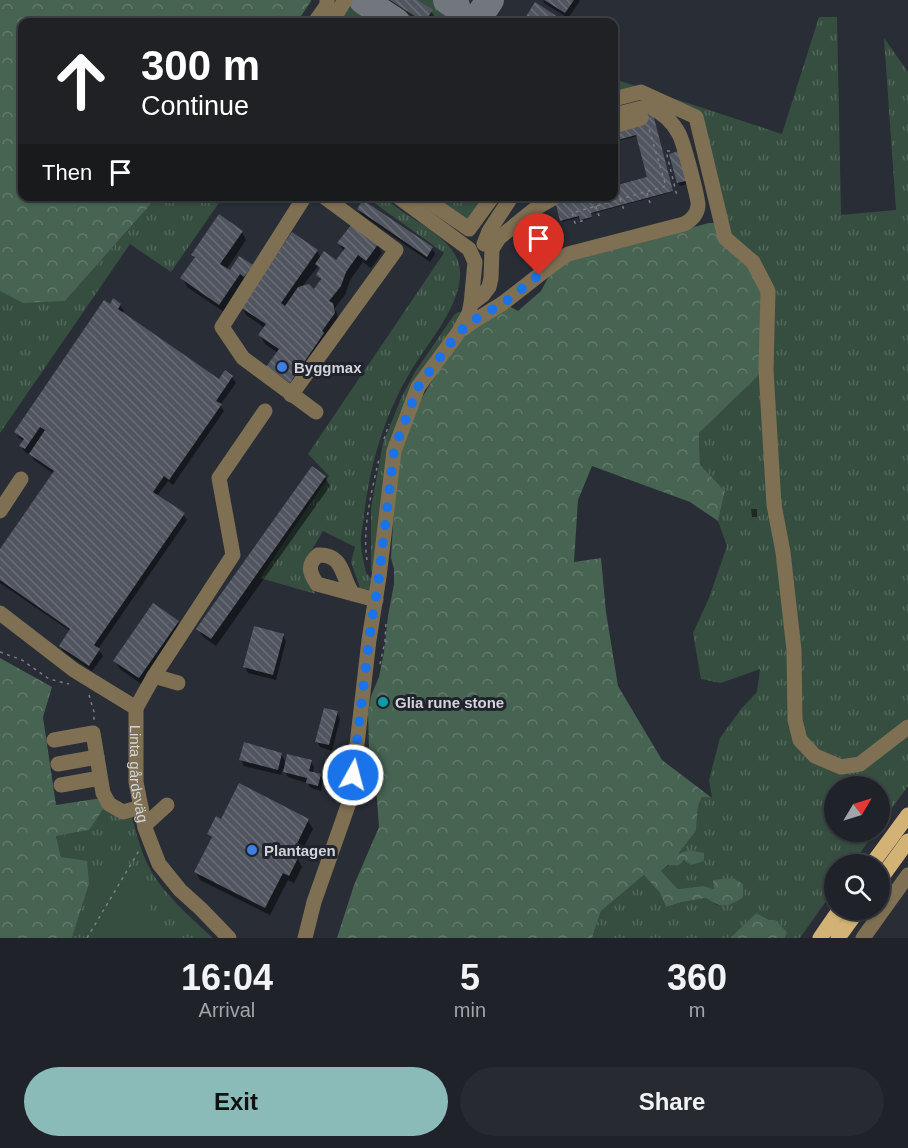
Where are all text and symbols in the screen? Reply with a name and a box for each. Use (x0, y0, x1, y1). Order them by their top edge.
icon: ahead (42, 42, 120, 120)
text: 300 m (141, 42, 260, 89)
text: Continue (141, 91, 249, 121)
icon: arrive (104, 156, 137, 189)
text: Then (42, 160, 92, 185)
pin (513, 213, 564, 275)
icon: arrive (522, 222, 555, 255)
place label: Byggmax (294, 359, 362, 376)
marker: Byggmax (275, 360, 289, 374)
place label: Glia rune stone (395, 694, 504, 711)
marker: Glia rune stone (376, 695, 390, 709)
street label: Linta gårdsväg (128, 725, 152, 824)
position arrow (321, 743, 385, 807)
north arrow (824, 776, 890, 842)
map controls (824, 776, 890, 920)
place label: Plantagen (264, 842, 336, 859)
marker: Plantagen (245, 843, 259, 857)
button: search (824, 854, 890, 920)
text: 16:04 (181, 957, 273, 998)
text: 5 (460, 957, 480, 998)
text: 360 (667, 957, 727, 998)
text: Arrival (199, 999, 255, 1021)
text: min (454, 999, 486, 1021)
text: m (689, 999, 705, 1021)
button: Exit (24, 1067, 448, 1136)
button: Share (460, 1067, 884, 1136)

